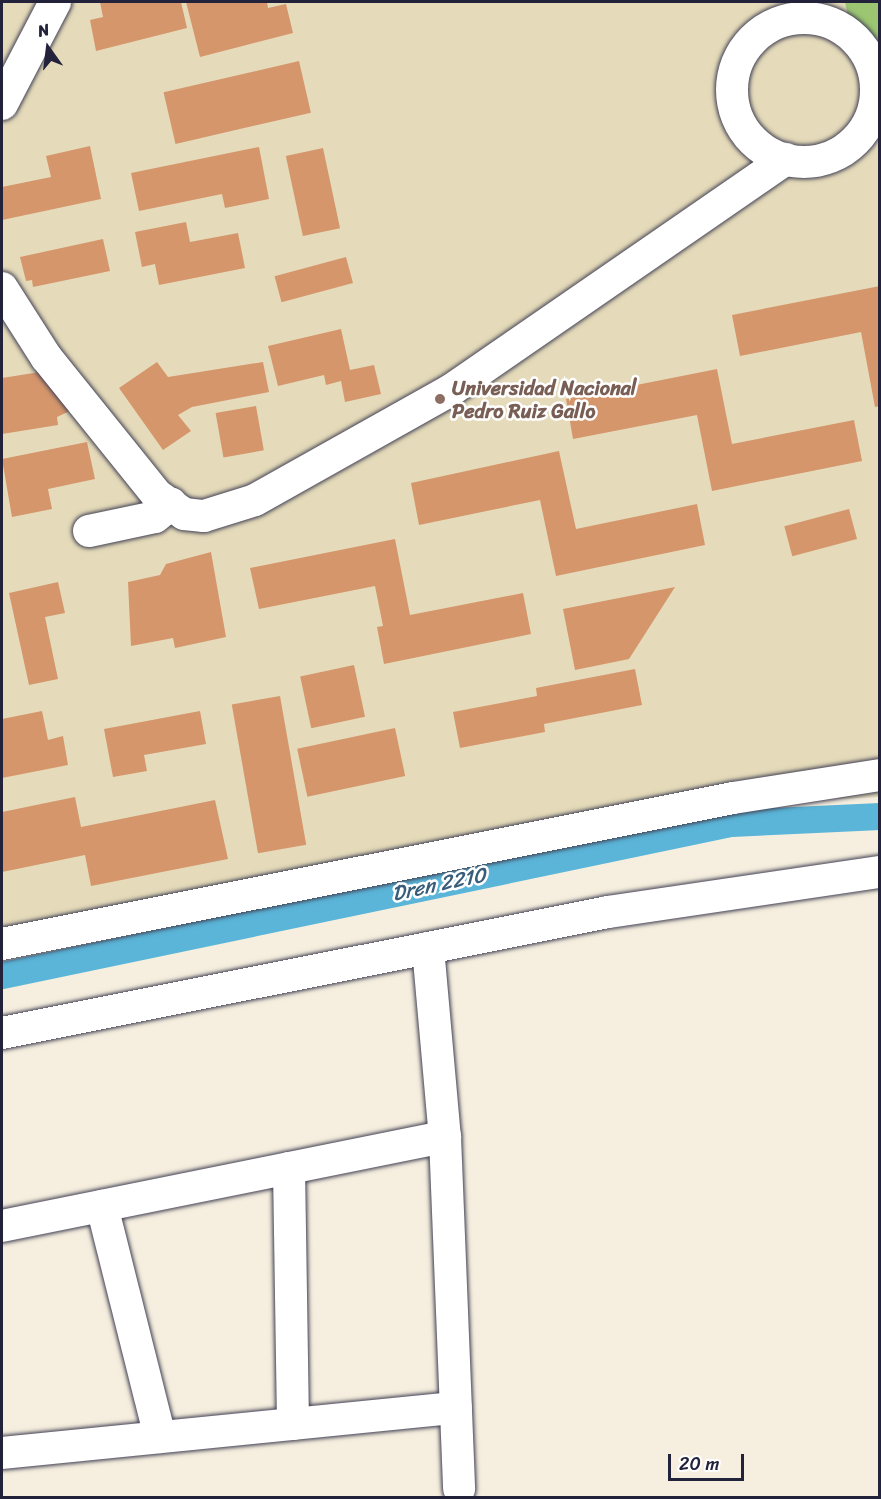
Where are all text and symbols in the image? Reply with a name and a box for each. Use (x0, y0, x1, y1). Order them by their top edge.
text: N (35, 15, 52, 45)
north arrow (18, 18, 78, 78)
place label: Universidad Nacional Pedro Ruiz Gallo (452, 376, 636, 423)
marker: Universidad Nacional Pedro Ruiz Gallo (433, 392, 447, 406)
water label: Dren 2210 (390, 862, 488, 906)
scale bar (671, 1442, 748, 1480)
text: 20 m (679, 1448, 719, 1480)

